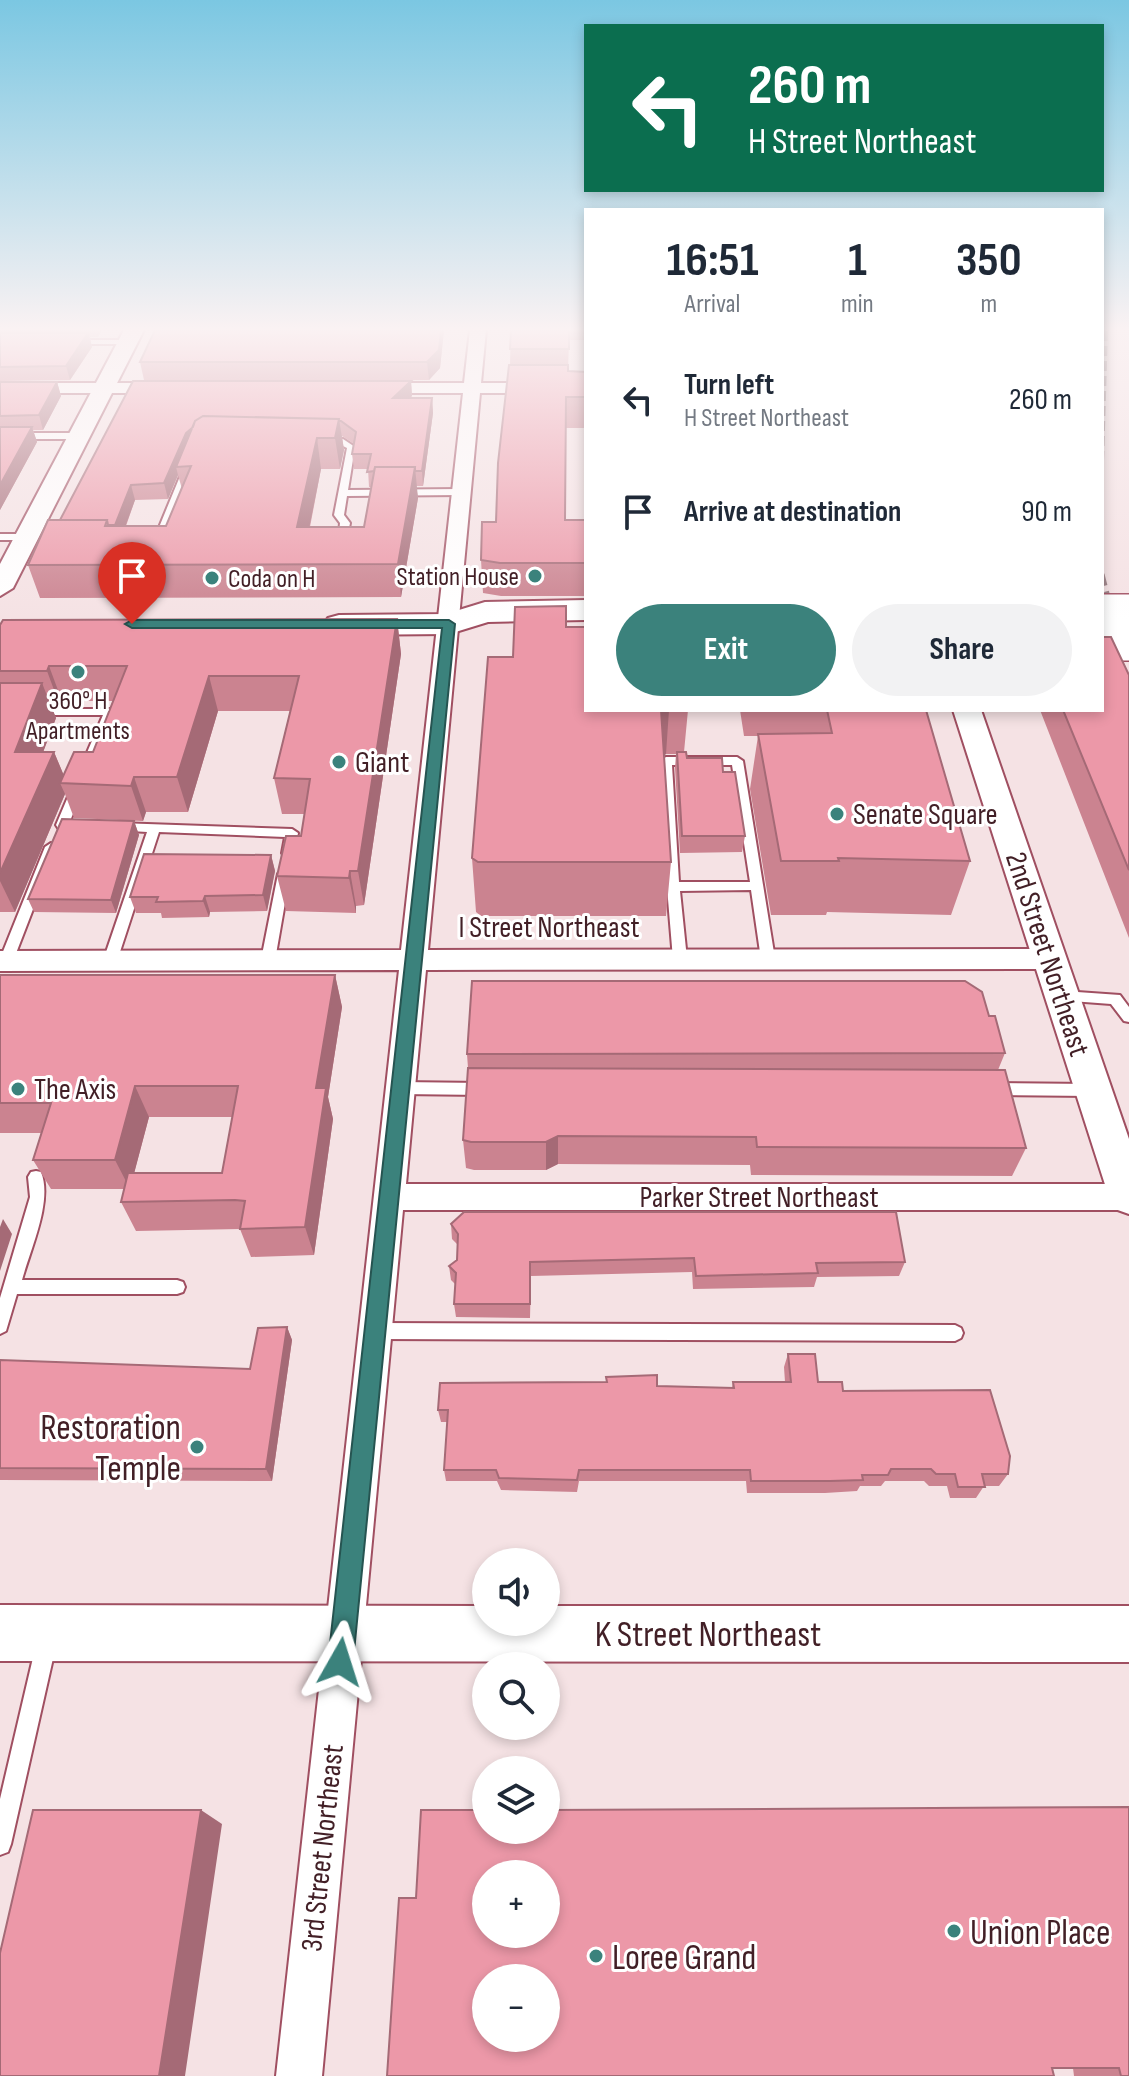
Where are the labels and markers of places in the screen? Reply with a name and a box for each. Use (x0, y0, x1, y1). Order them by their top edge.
pin (98, 542, 166, 624)
place label: Station House (397, 562, 519, 593)
place label: Coda on H (228, 564, 315, 595)
marker: Station House (526, 567, 544, 585)
marker: Coda on H (203, 569, 221, 587)
marker: 360° H Apartments (69, 663, 87, 681)
place label: 360° H Apartments (25, 686, 130, 747)
place label: Giant (355, 745, 409, 781)
marker: Giant (330, 753, 348, 771)
place label: Senate Square (853, 797, 998, 833)
marker: Senate Square (828, 805, 846, 823)
place label: The Axis (34, 1072, 116, 1108)
marker: The Axis (9, 1080, 27, 1098)
place label: Restoration Temple (40, 1407, 181, 1491)
marker: Restoration Temple (188, 1438, 206, 1456)
place label: Union Place (970, 1912, 1110, 1955)
marker: Union Place (945, 1922, 963, 1940)
place label: Loree Grand (612, 1937, 756, 1980)
marker: Loree Grand (587, 1947, 605, 1965)

